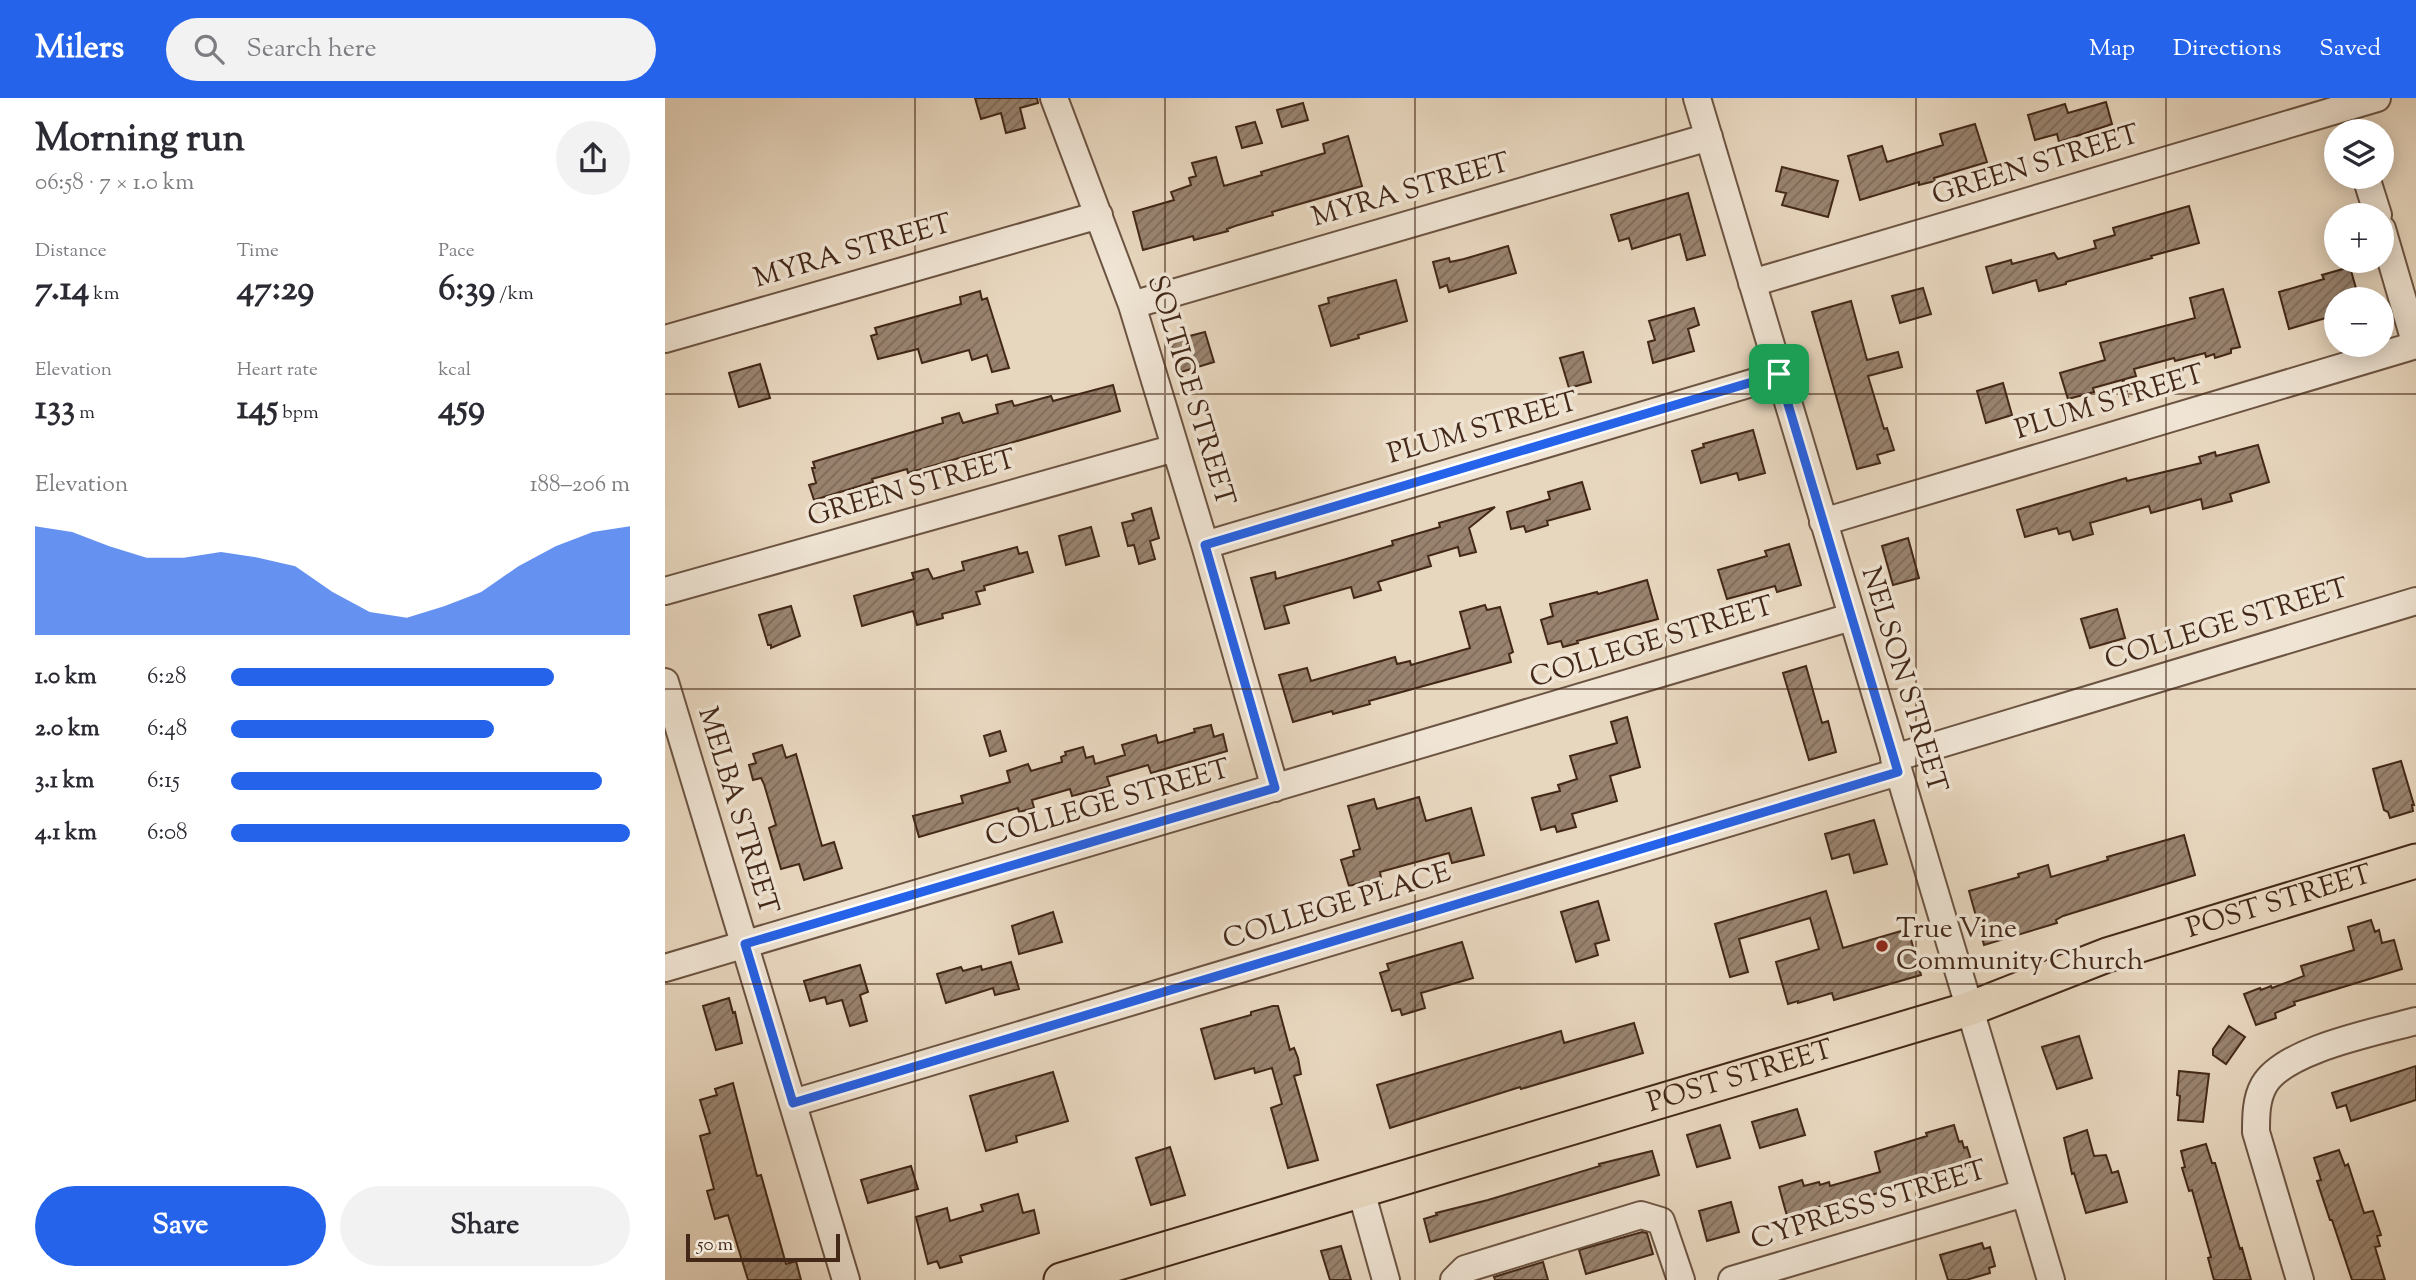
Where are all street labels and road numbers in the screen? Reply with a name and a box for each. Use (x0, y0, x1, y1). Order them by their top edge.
street label: GREEN STREET (1927, 115, 2145, 217)
street label: MYRA STREET (1307, 144, 1515, 238)
street label: MYRA STREET (749, 205, 957, 299)
street label: SOLTICE STREET (1136, 271, 1244, 512)
street label: PLUM STREET (2010, 355, 2210, 451)
street label: PLUM STREET (1383, 383, 1583, 475)
street label: GREEN STREET (803, 440, 1021, 538)
street label: NELSON STREET (1850, 562, 1957, 798)
street label: COLLEGE STREET (2100, 569, 2354, 681)
street label: COLLEGE STREET (1525, 587, 1779, 699)
street label: MELBA STREET (686, 702, 788, 920)
street label: COLLEGE STREET (981, 750, 1235, 858)
street label: COLLEGE PLACE (1218, 853, 1456, 961)
street label: POST STREET (2182, 855, 2377, 950)
street label: POST STREET (1643, 1031, 1838, 1124)
street label: CYPRESS STREET (1746, 1151, 1992, 1261)

